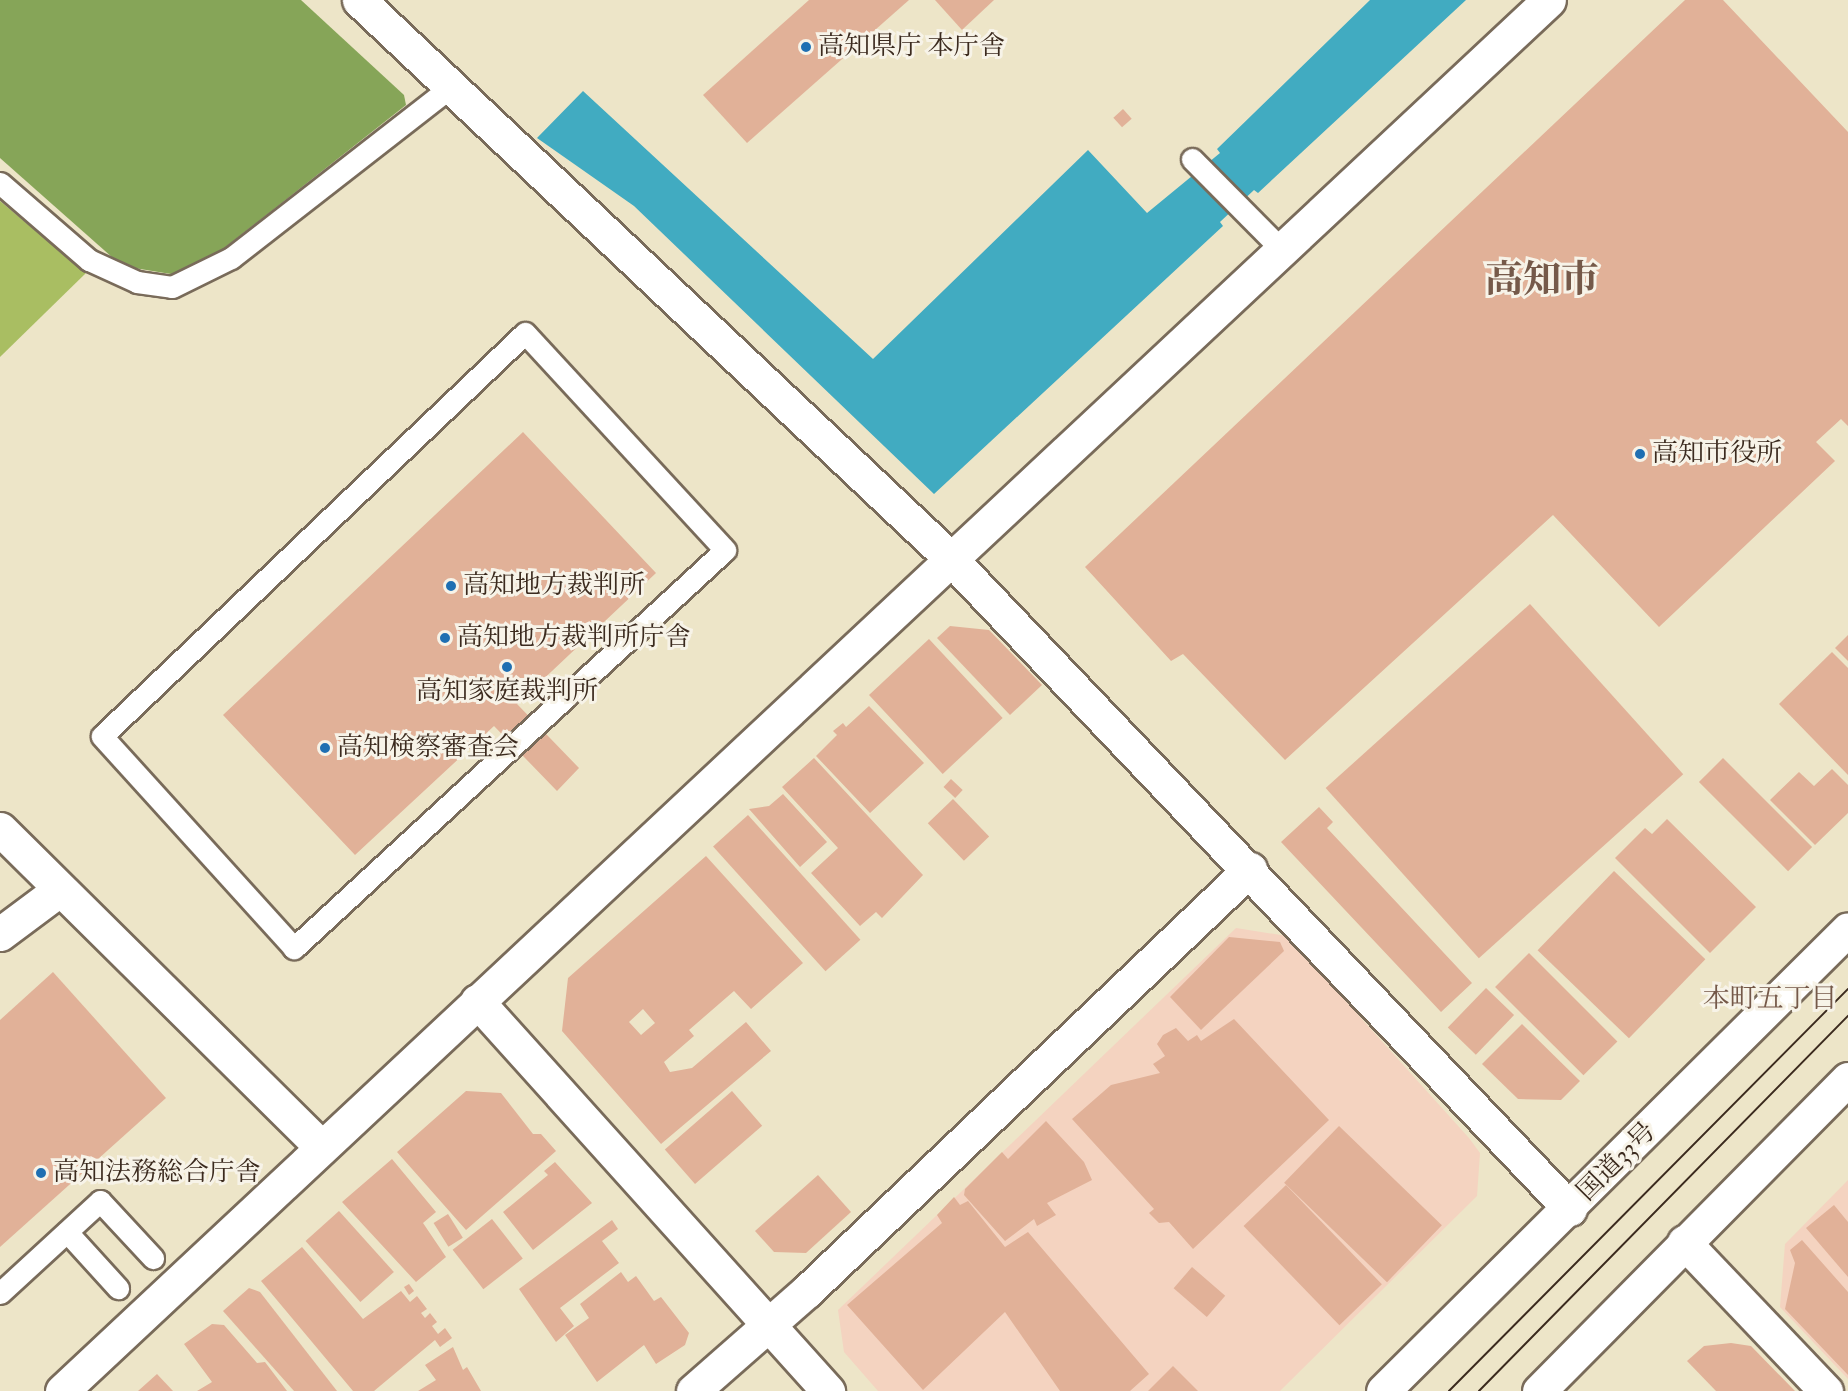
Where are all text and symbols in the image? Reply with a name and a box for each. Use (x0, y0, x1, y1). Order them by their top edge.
place label: 高知県庁 本庁舎 (818, 31, 1005, 63)
marker: 高知県庁 本庁舎 (799, 40, 813, 54)
district label: 高知市 (1485, 258, 1599, 304)
place label: 高知市役所 (1652, 438, 1782, 470)
marker: 高知市役所 (1633, 447, 1647, 461)
place label: 高知地方裁判所 (463, 570, 645, 602)
marker: 高知地方裁判所 (444, 579, 458, 593)
place label: 高知地方裁判所庁舎 (457, 622, 691, 654)
marker: 高知地方裁判所庁舎 (438, 631, 452, 645)
marker: 高知家庭裁判所 (500, 660, 514, 674)
place label: 高知家庭裁判所 (416, 676, 598, 708)
place label: 高知検察審査会 (337, 732, 519, 764)
marker: 高知検察審査会 (318, 741, 332, 755)
district label: 本町五丁目 (1703, 983, 1837, 1015)
street label: 国道33号 (1571, 1116, 1663, 1208)
place label: 高知法務総合庁舎 (53, 1157, 261, 1189)
marker: 高知法務総合庁舎 (34, 1166, 48, 1180)

